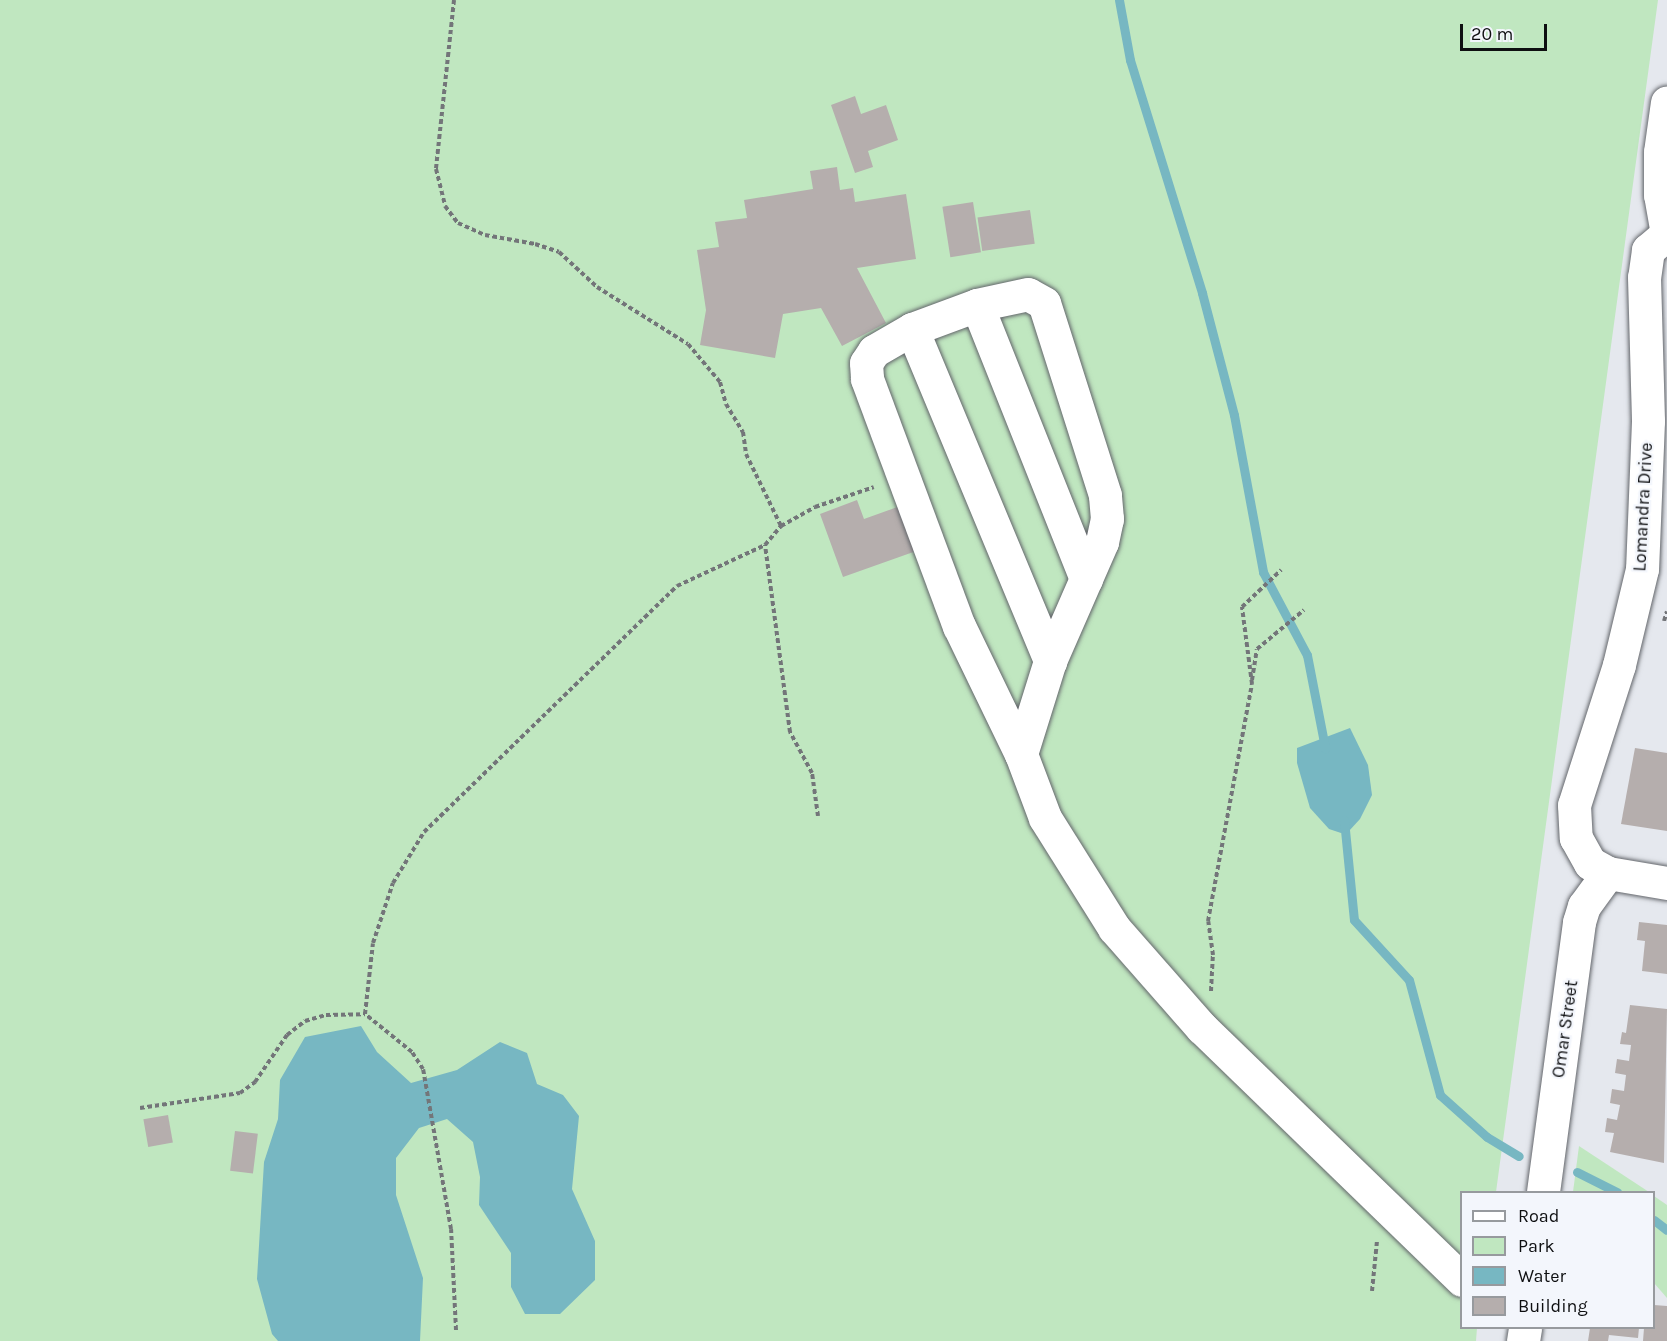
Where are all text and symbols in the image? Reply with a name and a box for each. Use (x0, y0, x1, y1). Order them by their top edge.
scale bar (1463, 12, 1550, 50)
text: 20 m (1471, 23, 1513, 45)
street label: Lomandra Drive (1629, 442, 1657, 572)
street label: Omar Street (1547, 979, 1583, 1079)
legend (1460, 1191, 1655, 1329)
text: Road (1518, 1205, 1559, 1227)
text: Park (1518, 1235, 1555, 1257)
text: Water (1518, 1265, 1566, 1287)
text: Building (1518, 1295, 1588, 1317)

